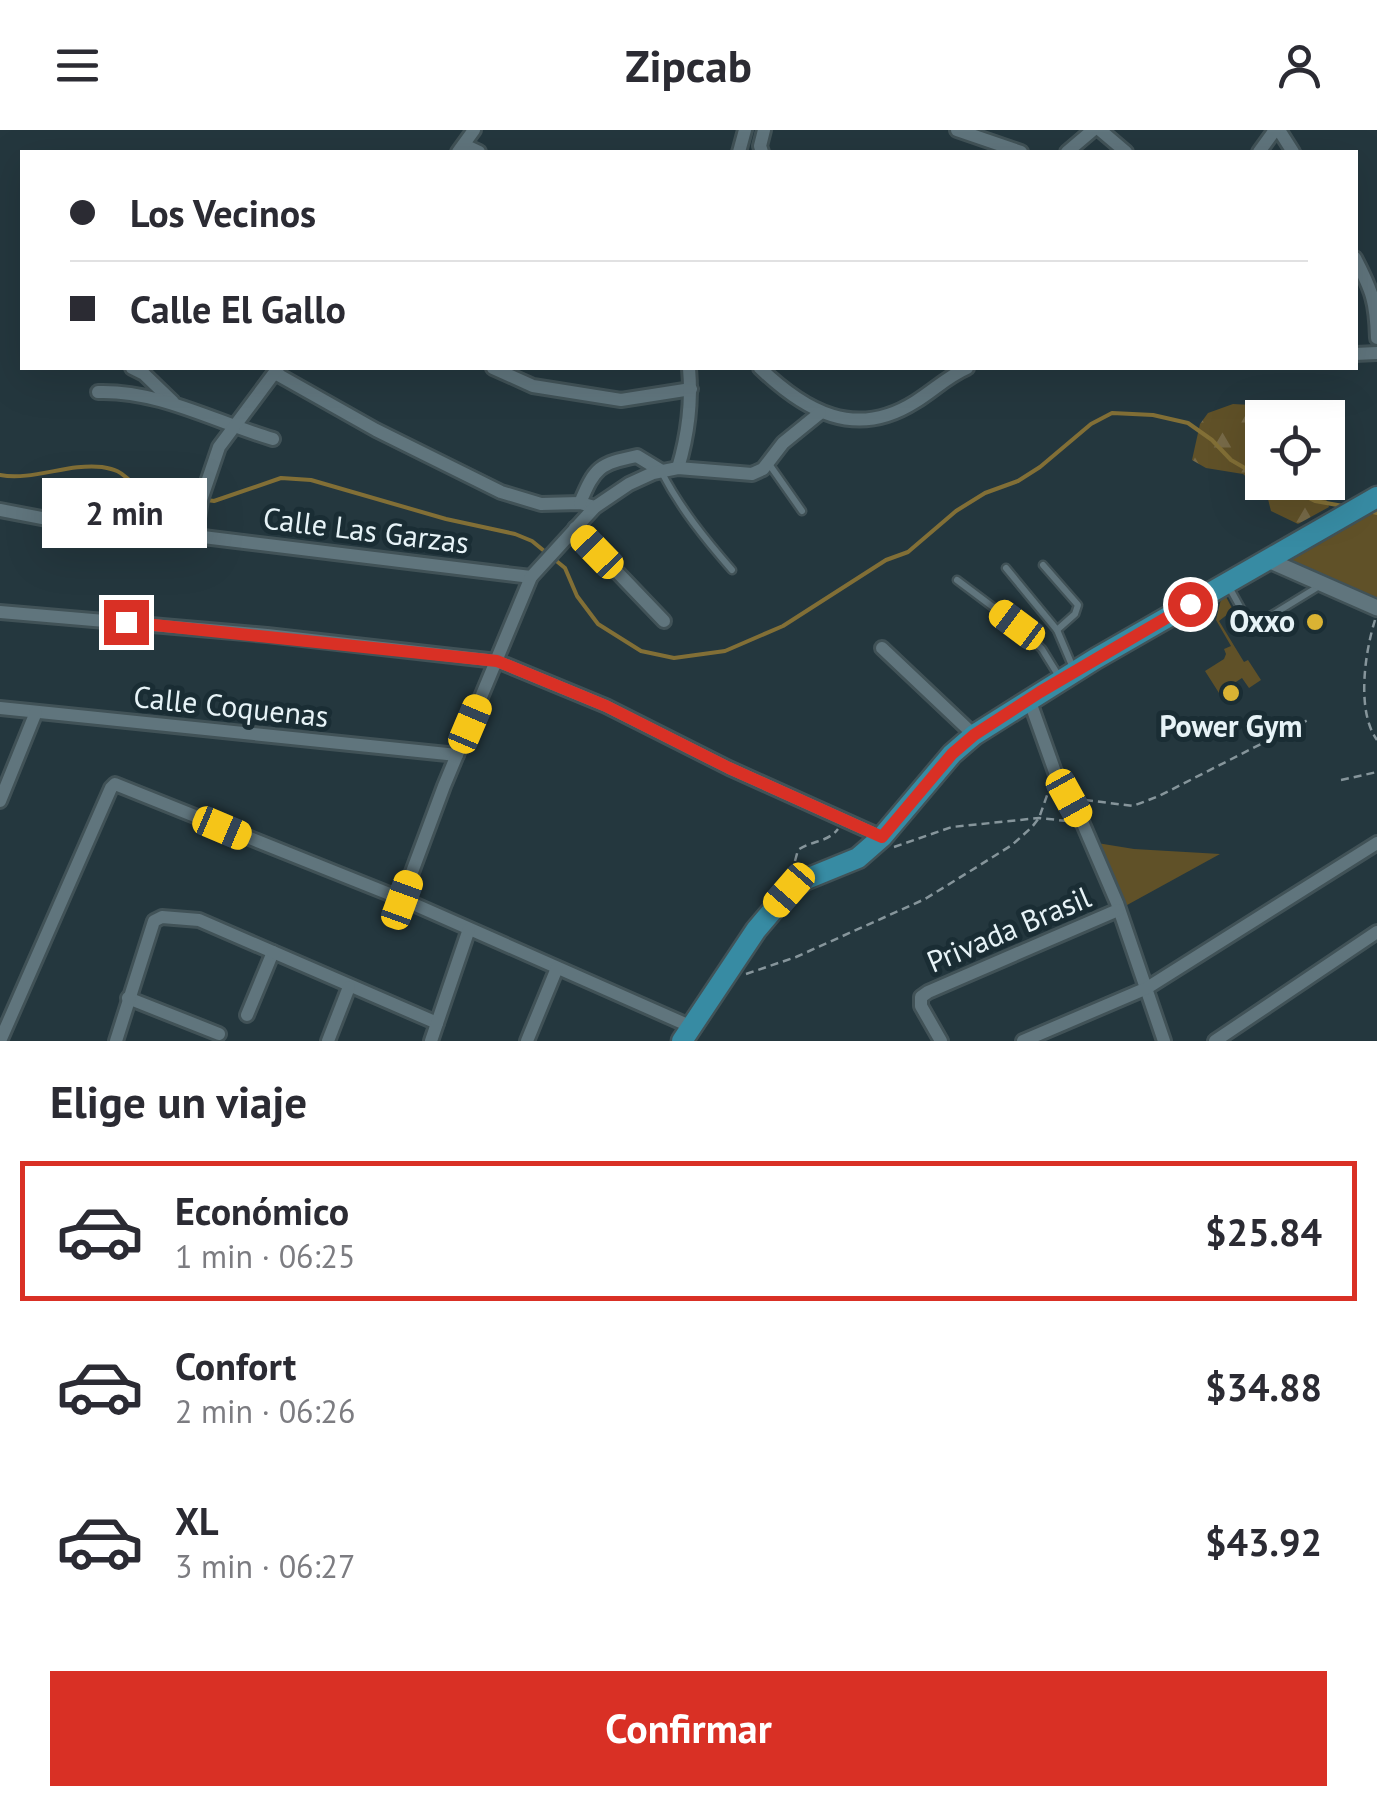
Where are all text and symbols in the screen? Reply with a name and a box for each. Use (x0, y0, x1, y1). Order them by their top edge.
text: Zipcab (625, 36, 752, 94)
icon: menu (50, 38, 105, 93)
icon: person (1272, 38, 1327, 93)
text: Los Vecinos (130, 188, 316, 237)
text: Calle El Gallo (130, 284, 346, 333)
map controls (1245, 400, 1345, 500)
button: locate (1245, 400, 1345, 500)
callout: 2 min (44, 477, 208, 547)
text: 2 min (85, 492, 164, 534)
street label: Calle Las Garzas (261, 498, 471, 561)
car (565, 520, 629, 584)
route start (1168, 582, 1213, 627)
car (984, 595, 1050, 655)
route end (104, 600, 149, 645)
place label: Oxxo (1229, 601, 1295, 640)
marker: Oxxo (1304, 611, 1326, 633)
street label: Calle Coquenas (132, 676, 331, 735)
marker: Power Gym (1220, 682, 1242, 704)
car (444, 691, 496, 757)
place label: Power Gym (1159, 706, 1303, 745)
car (1041, 764, 1097, 832)
car (189, 802, 255, 854)
car (758, 858, 820, 922)
car (378, 867, 426, 933)
street label: Privada Brasil (921, 877, 1096, 981)
text: Elige un viaje (50, 1072, 307, 1130)
icon: car (55, 1186, 145, 1276)
text: Económico (175, 1186, 349, 1235)
text: $25.84 (1205, 1207, 1322, 1256)
text: 1 min · 06:25 (175, 1235, 355, 1277)
icon: car (55, 1341, 145, 1431)
text: Confort (175, 1341, 296, 1390)
text: $34.88 (1205, 1362, 1322, 1411)
text: 2 min · 06:26 (175, 1390, 355, 1432)
icon: car (55, 1496, 145, 1586)
text: XL (175, 1496, 219, 1545)
text: $43.92 (1205, 1517, 1322, 1566)
text: 3 min · 06:27 (175, 1545, 355, 1587)
button: Confirmar (50, 1671, 1327, 1786)

